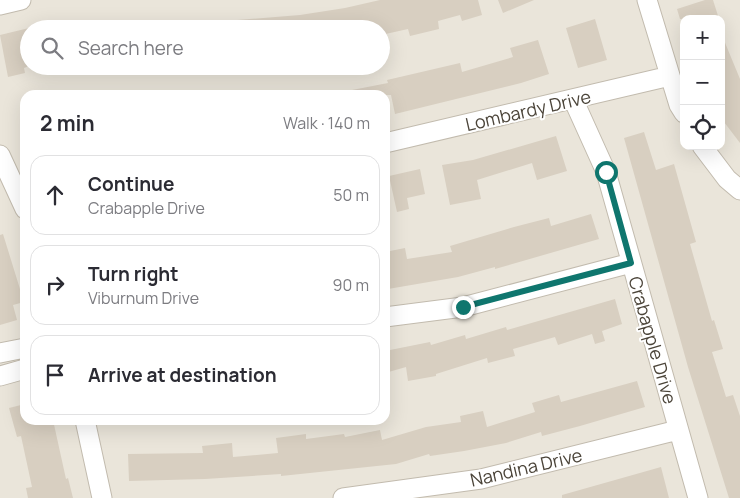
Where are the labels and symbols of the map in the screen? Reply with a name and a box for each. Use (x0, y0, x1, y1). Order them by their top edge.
street label: Lombardy Drive (463, 84, 593, 136)
route start (595, 161, 618, 184)
street label: Crabapple Drive (623, 274, 683, 406)
route end (452, 296, 475, 319)
street label: Nandina Drive (468, 442, 584, 492)

